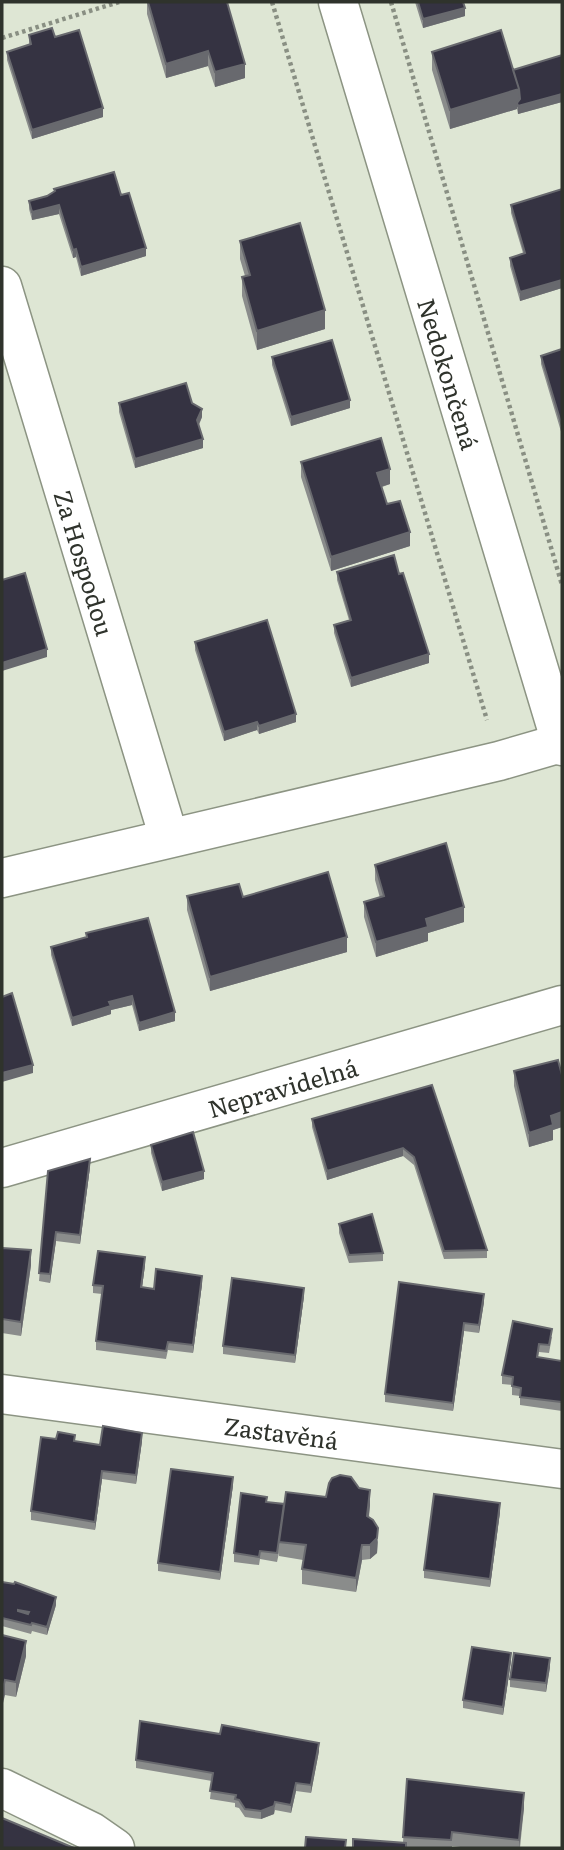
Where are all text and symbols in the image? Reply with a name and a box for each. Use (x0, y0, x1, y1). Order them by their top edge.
street label: Nedokončená (411, 294, 489, 453)
street label: Za Hospodou (47, 486, 124, 640)
street label: Nepravidelná (203, 1048, 361, 1125)
street label: Zastavěná (222, 1406, 341, 1456)

